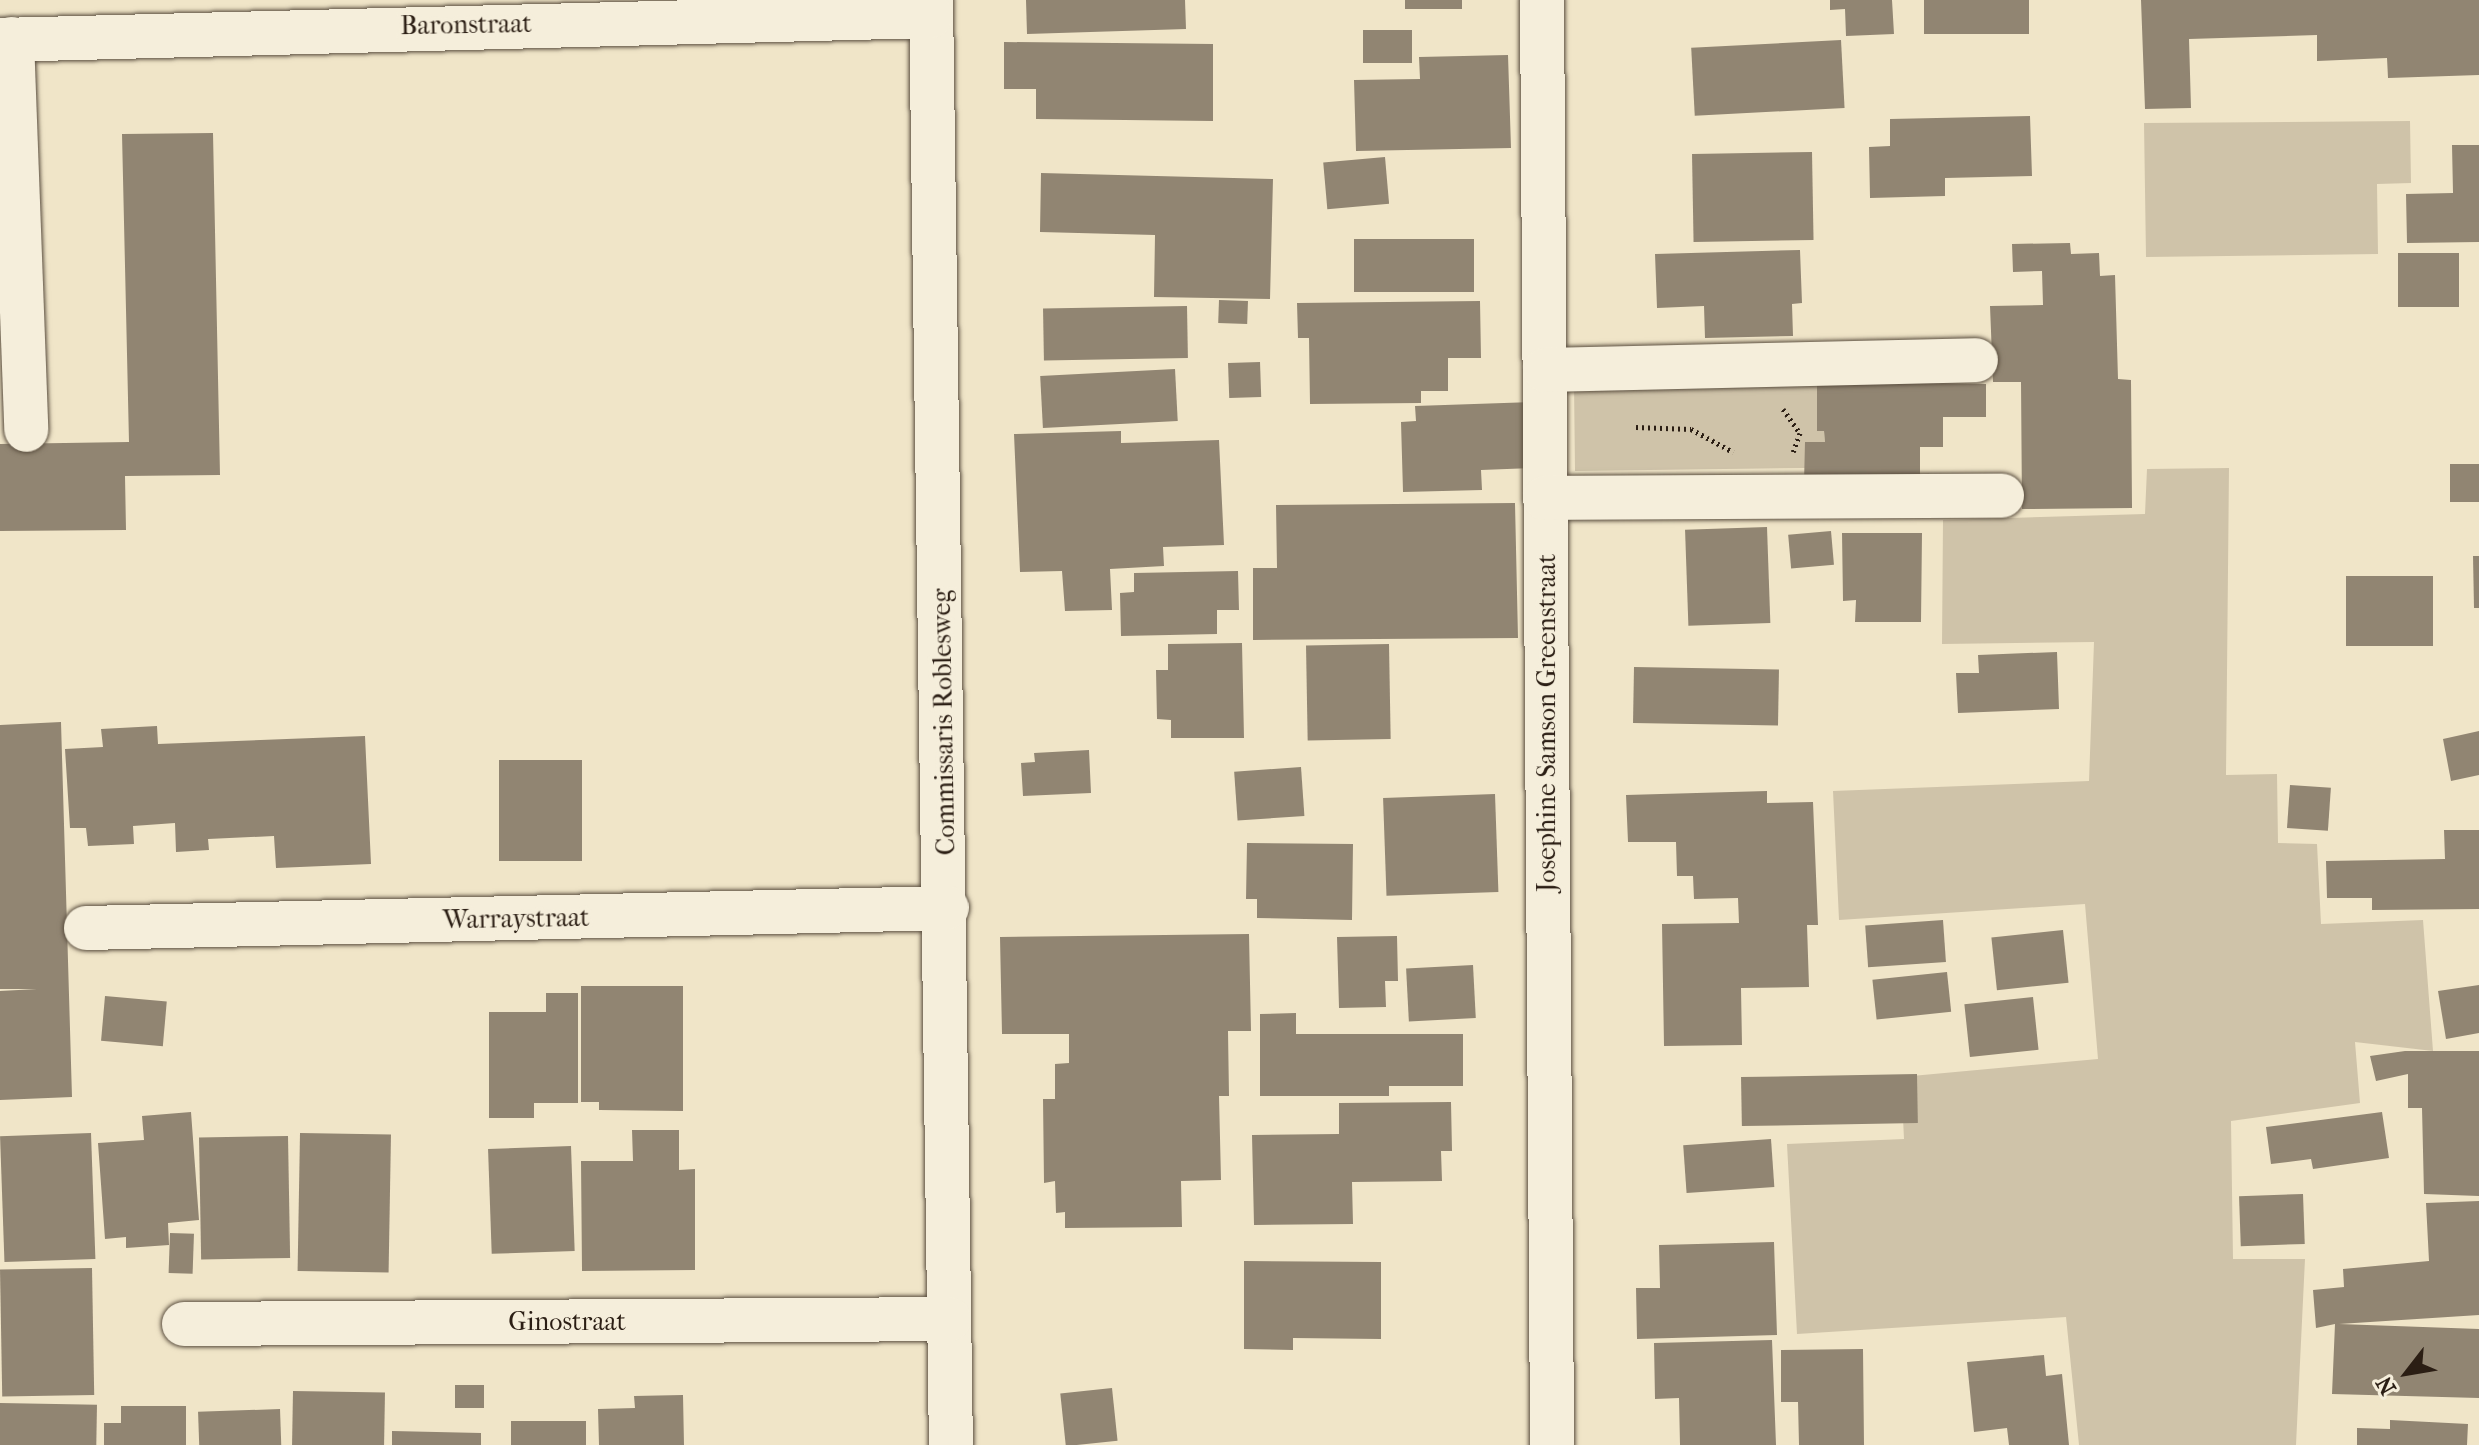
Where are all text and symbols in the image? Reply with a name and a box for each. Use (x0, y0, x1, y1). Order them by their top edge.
street label: Baronstraat (400, 8, 532, 42)
street label: Josephine Samson Greenstraat (1531, 554, 1563, 892)
street label: Commissaris Roblesweg (926, 588, 962, 856)
street label: Warraystraat (442, 902, 590, 936)
street label: Ginostraat (508, 1306, 626, 1338)
north arrow (2367, 1333, 2447, 1413)
text: N (2371, 1372, 2402, 1399)

